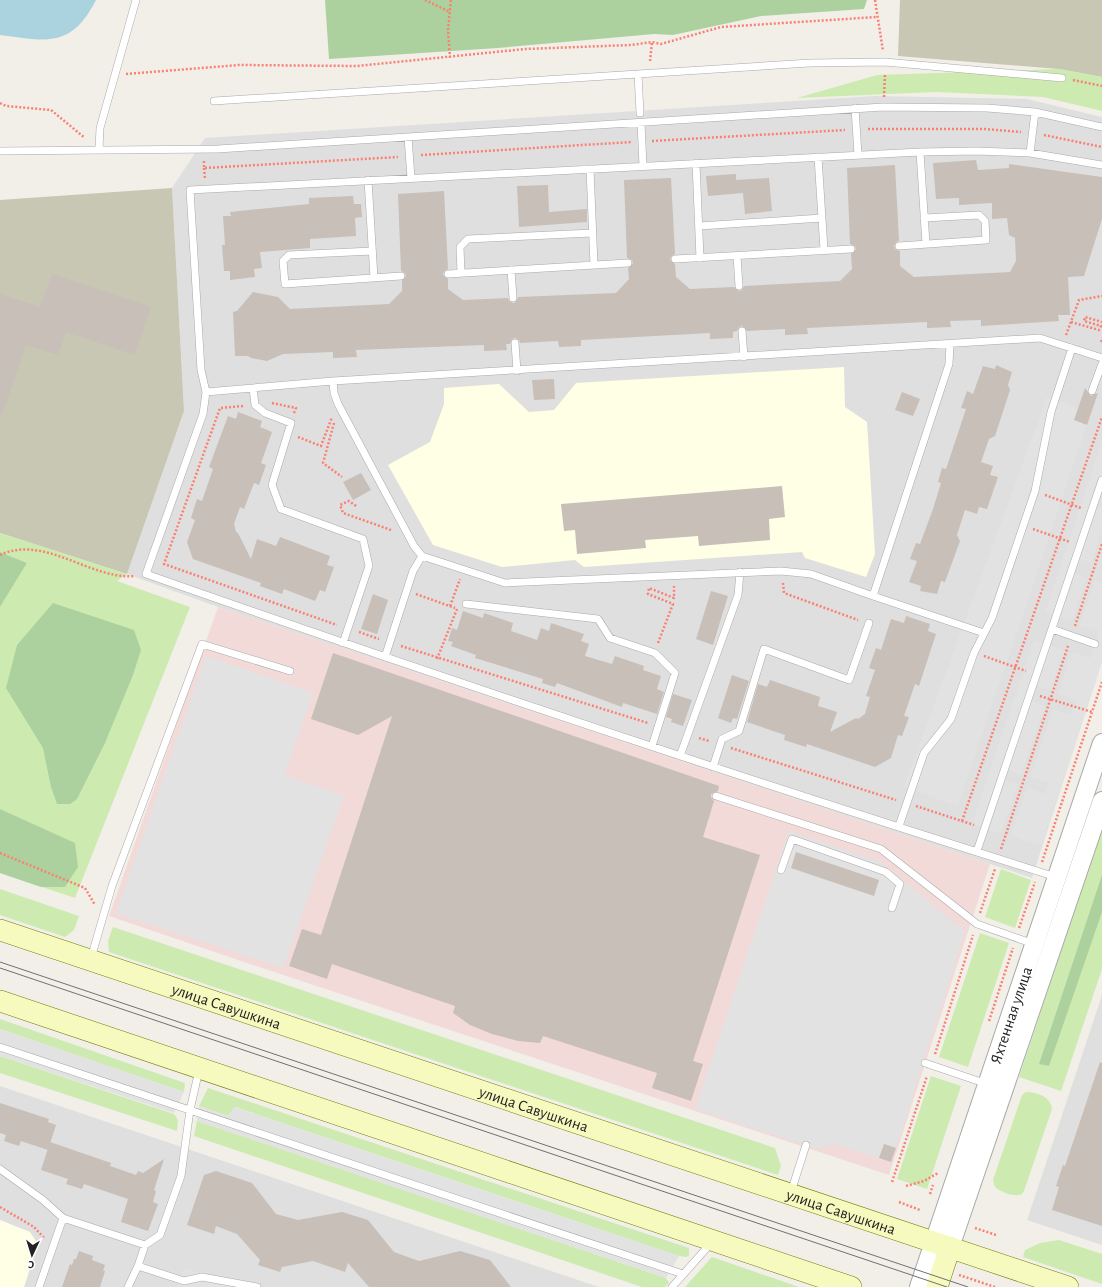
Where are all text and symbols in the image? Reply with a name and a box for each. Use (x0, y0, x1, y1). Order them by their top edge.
street label: Яхтенная улица (988, 965, 1035, 1066)
street label: улица Савушкина (169, 981, 283, 1032)
street label: улица Савушкина (476, 1083, 590, 1135)
street label: улица Савушкина (783, 1186, 897, 1238)
north arrow (12, 1235, 52, 1275)
text: С (28, 1259, 35, 1270)

